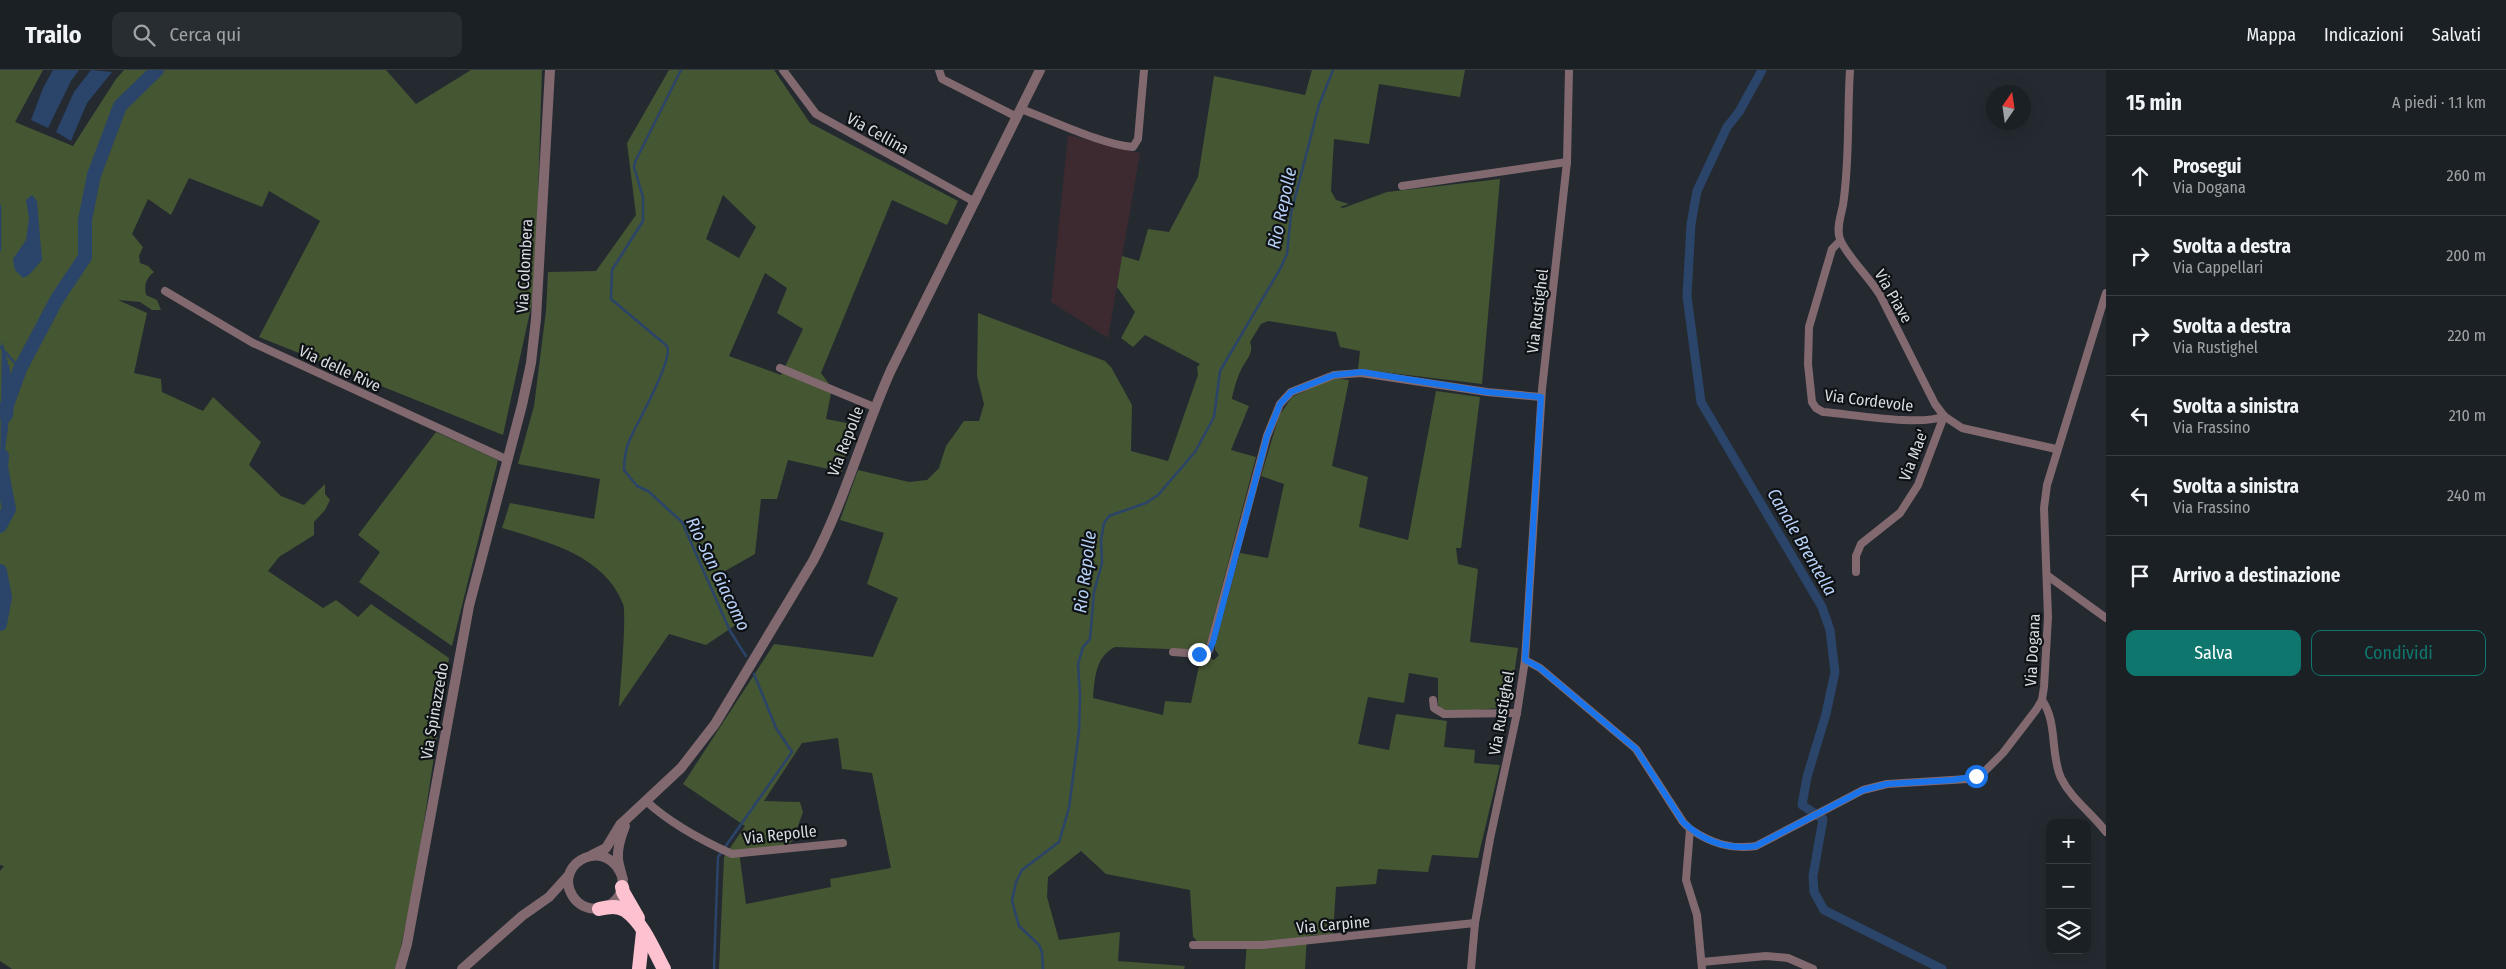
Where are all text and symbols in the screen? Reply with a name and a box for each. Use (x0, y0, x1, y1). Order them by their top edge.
search box (112, 12, 462, 57)
text: Trailo (25, 21, 82, 49)
icon: search (130, 21, 158, 49)
text: Cerca qui (170, 23, 241, 46)
text: Mappa (2247, 24, 2296, 46)
text: Indicazioni (2324, 24, 2404, 46)
text: Salvati (2432, 24, 2481, 46)
north arrow (1986, 85, 2031, 130)
text: 15 min (2126, 90, 2182, 116)
text: A piedi · 1.1 km (2392, 93, 2486, 112)
street label: Via Cellina (843, 109, 912, 158)
text: Prosegui (2173, 155, 2242, 178)
icon: ahead (2126, 162, 2154, 190)
water label: Rio Repolle (1263, 165, 1301, 251)
text: 260 m (2447, 166, 2486, 185)
text: Via Dogana (2173, 178, 2246, 197)
street label: Via Colombera (513, 218, 536, 314)
text: Svolta a destra (2173, 235, 2291, 258)
icon: right (2126, 242, 2154, 270)
text: 200 m (2446, 246, 2486, 265)
text: Via Cappellari (2173, 258, 2263, 277)
street label: Via Piave (1871, 266, 1917, 327)
street label: Via Rustighel (1523, 268, 1552, 354)
text: Svolta a destra (2173, 315, 2291, 338)
icon: right (2126, 322, 2154, 350)
text: 220 m (2447, 326, 2486, 345)
text: Via Rustighel (2173, 338, 2258, 357)
street label: Via delle Rive (296, 341, 384, 396)
street label: Via Cordevole (1824, 386, 1914, 415)
text: Svolta a sinistra (2173, 395, 2299, 418)
icon: left (2126, 402, 2154, 430)
street label: Via Repolle (823, 403, 868, 479)
text: 210 m (2449, 406, 2486, 425)
text: Via Frassino (2173, 418, 2250, 437)
street label: Via Mae' (1895, 427, 1932, 484)
text: Svolta a sinistra (2173, 475, 2299, 498)
icon: left (2126, 482, 2154, 510)
water label: Canale Brentella (1762, 484, 1842, 600)
text: 240 m (2447, 486, 2486, 505)
text: Via Frassino (2173, 498, 2250, 517)
water label: Rio San Giacomo (681, 514, 755, 634)
water label: Rio Repolle (1069, 529, 1101, 614)
icon: arrive (2126, 562, 2154, 590)
text: Arrivo a destinazione (2173, 564, 2340, 587)
street label: Via Dogana (2021, 613, 2044, 687)
button: Salva (2126, 630, 2301, 676)
button: Condividi (2311, 630, 2486, 676)
route end (1188, 643, 1211, 666)
street label: Via Spinazzedo (417, 661, 452, 761)
street label: Via Rustighel (1485, 670, 1518, 757)
route start (1965, 765, 1988, 788)
map controls (2046, 819, 2091, 954)
button: + (2046, 819, 2091, 864)
street label: Via Repolle (743, 821, 818, 848)
button: − (2046, 864, 2091, 909)
button: layers (2046, 909, 2091, 954)
street label: Via Carpine (1295, 912, 1371, 937)

